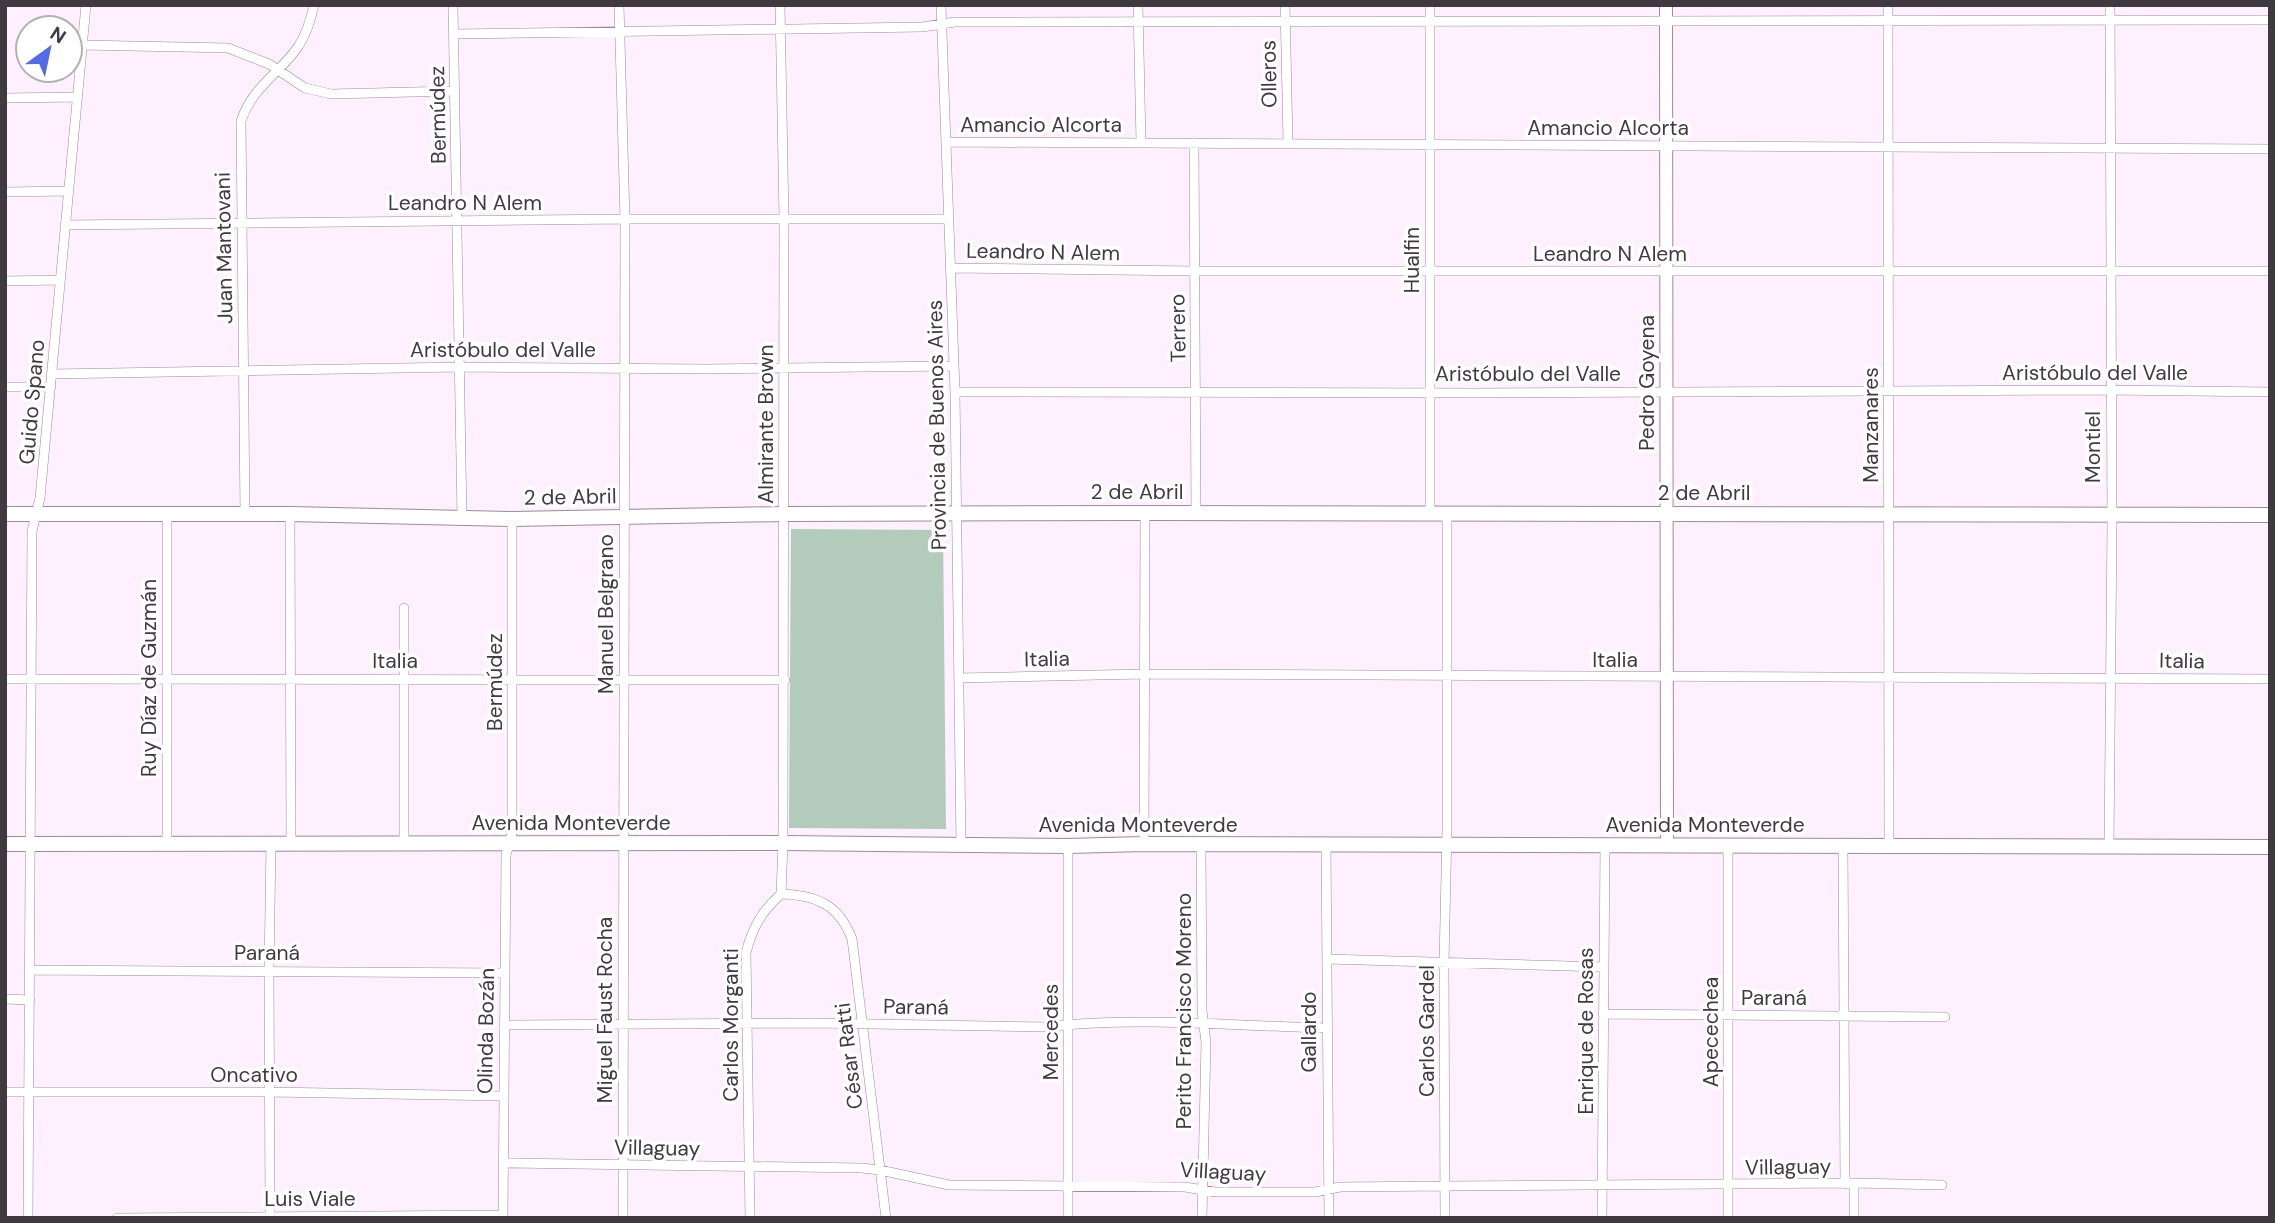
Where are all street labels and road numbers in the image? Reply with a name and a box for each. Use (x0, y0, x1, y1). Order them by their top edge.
street label: Olleros (1254, 40, 1284, 108)
street label: Bermúdez (423, 66, 453, 164)
street label: Amancio Alcorta (960, 111, 1122, 139)
street label: Amancio Alcorta (1527, 114, 1689, 142)
street label: Juan Mantovani (209, 172, 239, 324)
street label: Leandro N Alem (388, 189, 542, 217)
street label: Hualfin (1398, 227, 1426, 293)
street label: Leandro N Alem (966, 237, 1120, 267)
street label: Leandro N Alem (1533, 240, 1687, 268)
street label: Terrero (1163, 293, 1193, 363)
street label: Provincia de Buenos Aires (921, 300, 953, 550)
street label: Pedro Goyena (1633, 315, 1661, 451)
street label: Aristóbulo del Valle (410, 336, 596, 364)
street label: Guido Spano (13, 338, 51, 466)
street label: Almirante Brown (752, 344, 780, 504)
street label: Aristóbulo del Valle (2002, 359, 2188, 387)
street label: Aristóbulo del Valle (1435, 360, 1621, 388)
street label: Manzanares (1857, 367, 1885, 483)
street label: Montiel (2079, 411, 2107, 483)
street label: 2 de Abril (1091, 478, 1183, 506)
street label: 2 de Abril (1658, 479, 1750, 507)
street label: 2 de Abril (523, 482, 617, 512)
street label: Manuel Belgrano (592, 534, 620, 694)
street label: Ruy Díaz de Guzmán (135, 579, 163, 777)
street label: Bermúdez (481, 633, 509, 731)
street label: Italia (1024, 645, 1070, 673)
street label: Italia (1592, 646, 1638, 674)
street label: Italia (372, 647, 418, 675)
street label: Italia (2159, 647, 2205, 675)
street label: Avenida Monteverde (471, 809, 671, 837)
street label: Avenida Monteverde (1038, 811, 1238, 839)
street label: Avenida Monteverde (1605, 811, 1805, 839)
street label: Perito Francisco Moreno (1170, 893, 1198, 1129)
street label: Miguel Faust Rocha (591, 917, 619, 1103)
street label: Paraná (234, 939, 300, 967)
street label: Carlos Morganti (717, 948, 745, 1102)
street label: Enrique de Rosas (1572, 948, 1600, 1114)
street label: Carlos Gardel (1413, 965, 1441, 1097)
street label: Olinda Bozán (471, 968, 501, 1094)
street label: Apecechea (1697, 977, 1725, 1087)
street label: Mercedes (1037, 984, 1065, 1080)
street label: Paraná (1741, 984, 1807, 1012)
street label: Gallardo (1295, 991, 1323, 1073)
street label: Paraná (883, 992, 949, 1022)
street label: César Ratti (829, 1001, 869, 1111)
street label: Oncativo (210, 1061, 298, 1089)
street label: Villaguay (614, 1133, 701, 1163)
street label: Villaguay (1745, 1152, 1832, 1182)
street label: Villaguay (1179, 1156, 1267, 1188)
street label: Luis Viale (264, 1185, 356, 1213)

